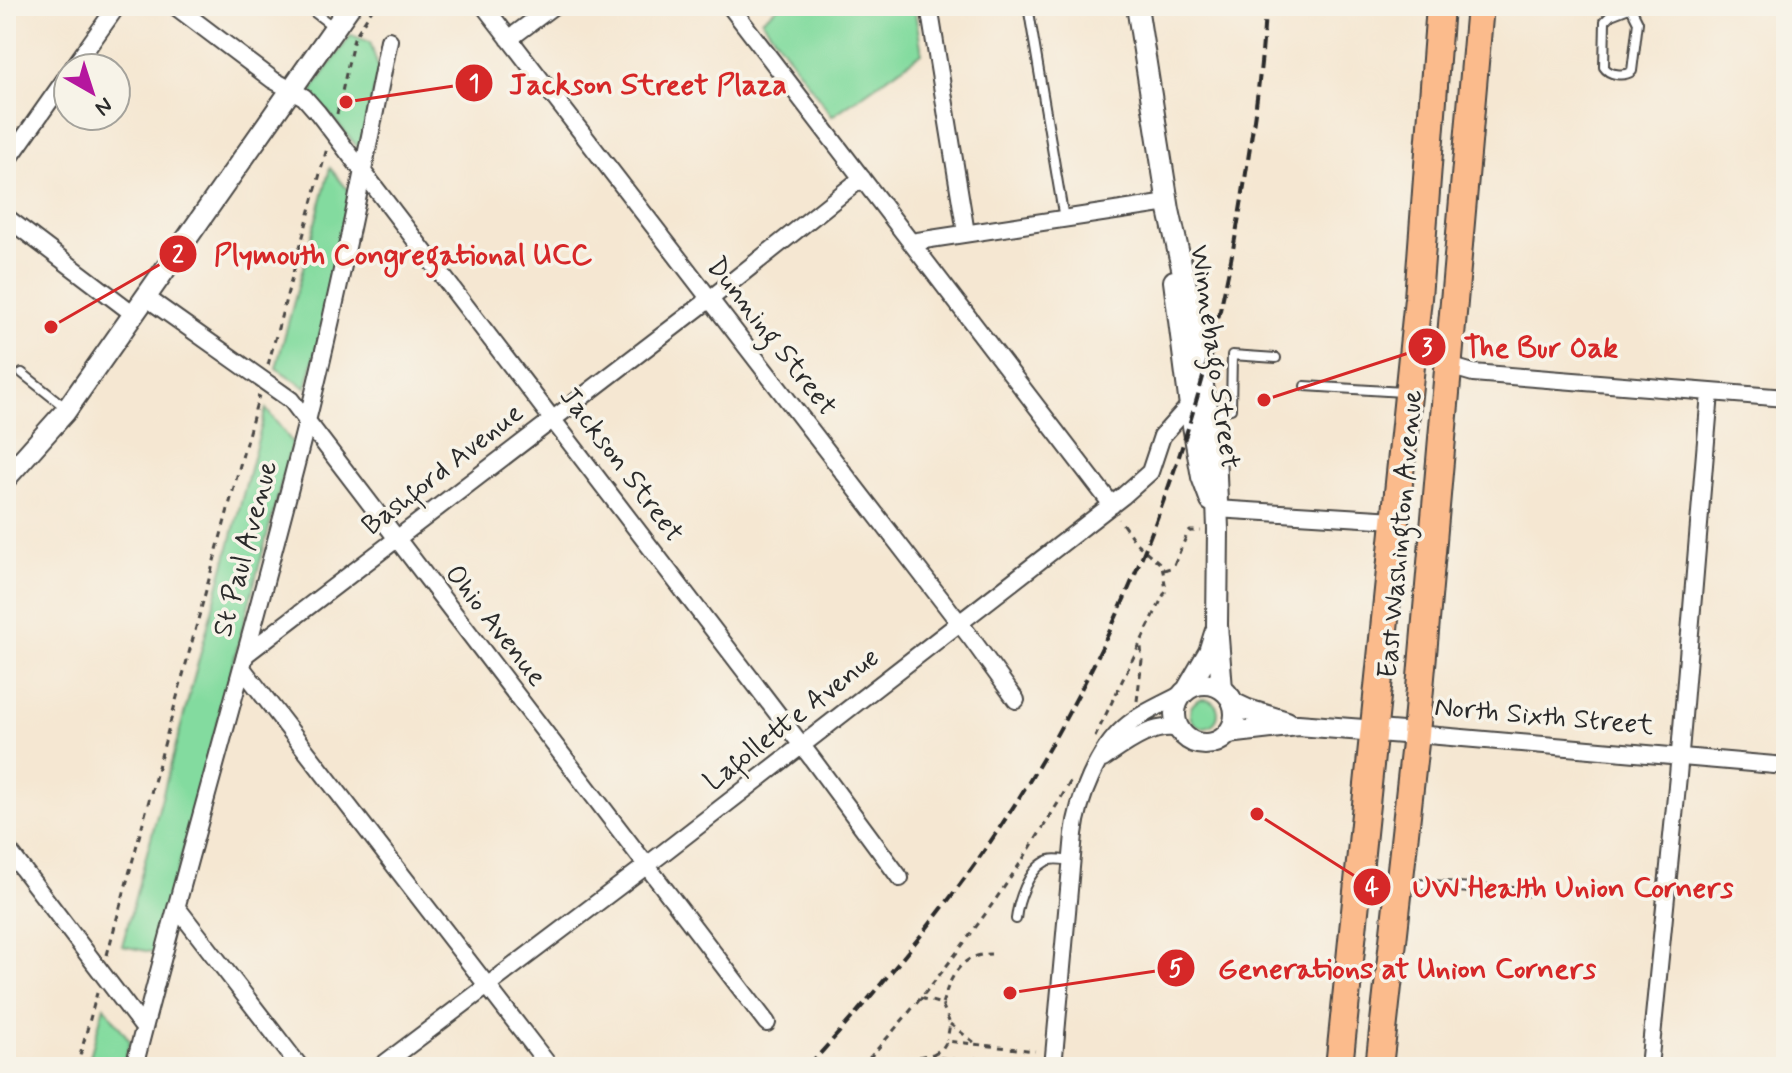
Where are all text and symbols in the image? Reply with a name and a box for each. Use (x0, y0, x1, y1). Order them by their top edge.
north arrow (52, 52, 132, 132)
callout: Jackson Street Plaza (454, 56, 803, 110)
text: Jackson Street Plaza (509, 66, 787, 105)
text: 1 (469, 69, 479, 100)
text: N (89, 90, 118, 121)
callout: Plymouth Congregational UCC (158, 227, 608, 281)
text: Plymouth Congregational UCC (214, 236, 593, 279)
text: 2 (172, 240, 184, 271)
street label: Winnebago Street (1177, 243, 1248, 472)
street label: Dunning Street (695, 250, 845, 426)
callout: The Bur Oak (1407, 320, 1636, 374)
text: The Bur Oak (1464, 329, 1618, 368)
text: 3 (1422, 333, 1433, 364)
street label: Jackson Street (550, 380, 692, 550)
street label: East Washington Avenue (1370, 388, 1435, 680)
street label: Bashford Avenue (355, 395, 533, 546)
street label: St Paul Avenue (205, 457, 287, 641)
street label: Ohio Avenue (436, 557, 554, 695)
street label: Lafollette Avenue (697, 640, 889, 802)
street label: North Sixth Street (1433, 689, 1656, 745)
callout: UW Health Union Corners (1352, 860, 1755, 914)
text: UW Health Union Corners (1413, 869, 1734, 908)
text: 4 (1365, 873, 1379, 904)
callout: Generations at Union Corners (1156, 941, 1619, 995)
text: Generations at Union Corners (1218, 950, 1597, 989)
text: 5 (1169, 954, 1183, 985)

